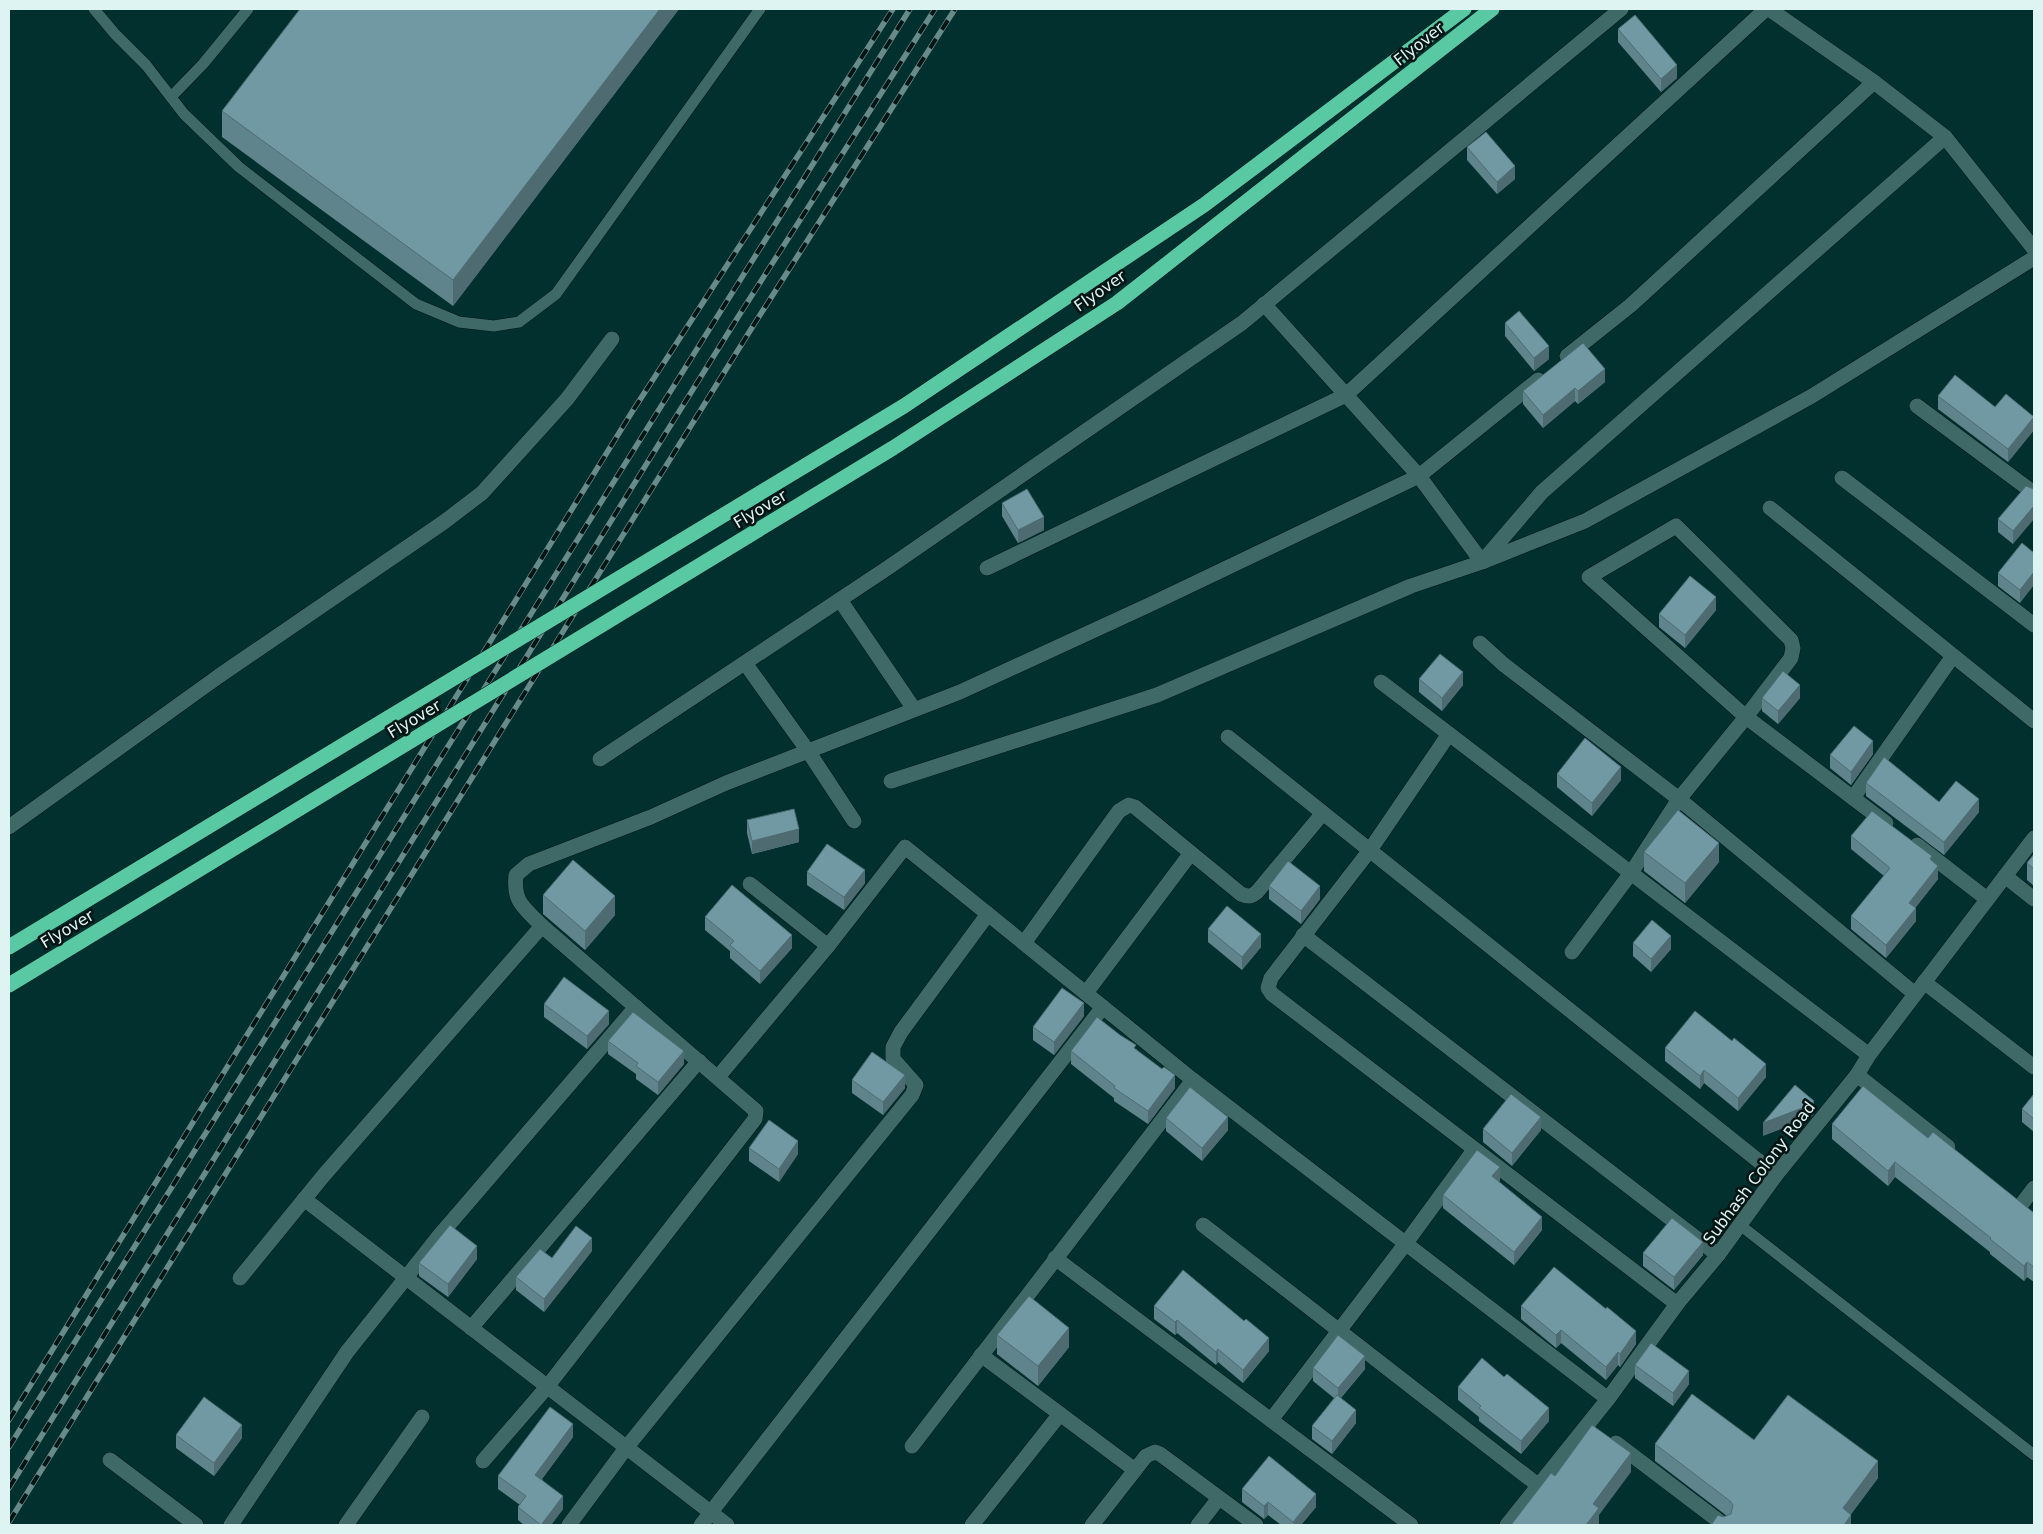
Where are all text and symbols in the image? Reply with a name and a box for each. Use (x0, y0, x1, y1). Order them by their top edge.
street label: Flyover (1390, 18, 1448, 70)
street label: Flyover (1070, 266, 1130, 316)
street label: Flyover (730, 485, 790, 532)
street label: Flyover (384, 695, 444, 742)
street label: Flyover (37, 905, 97, 952)
street label: Subhash Colony Road (1699, 1098, 1819, 1248)

